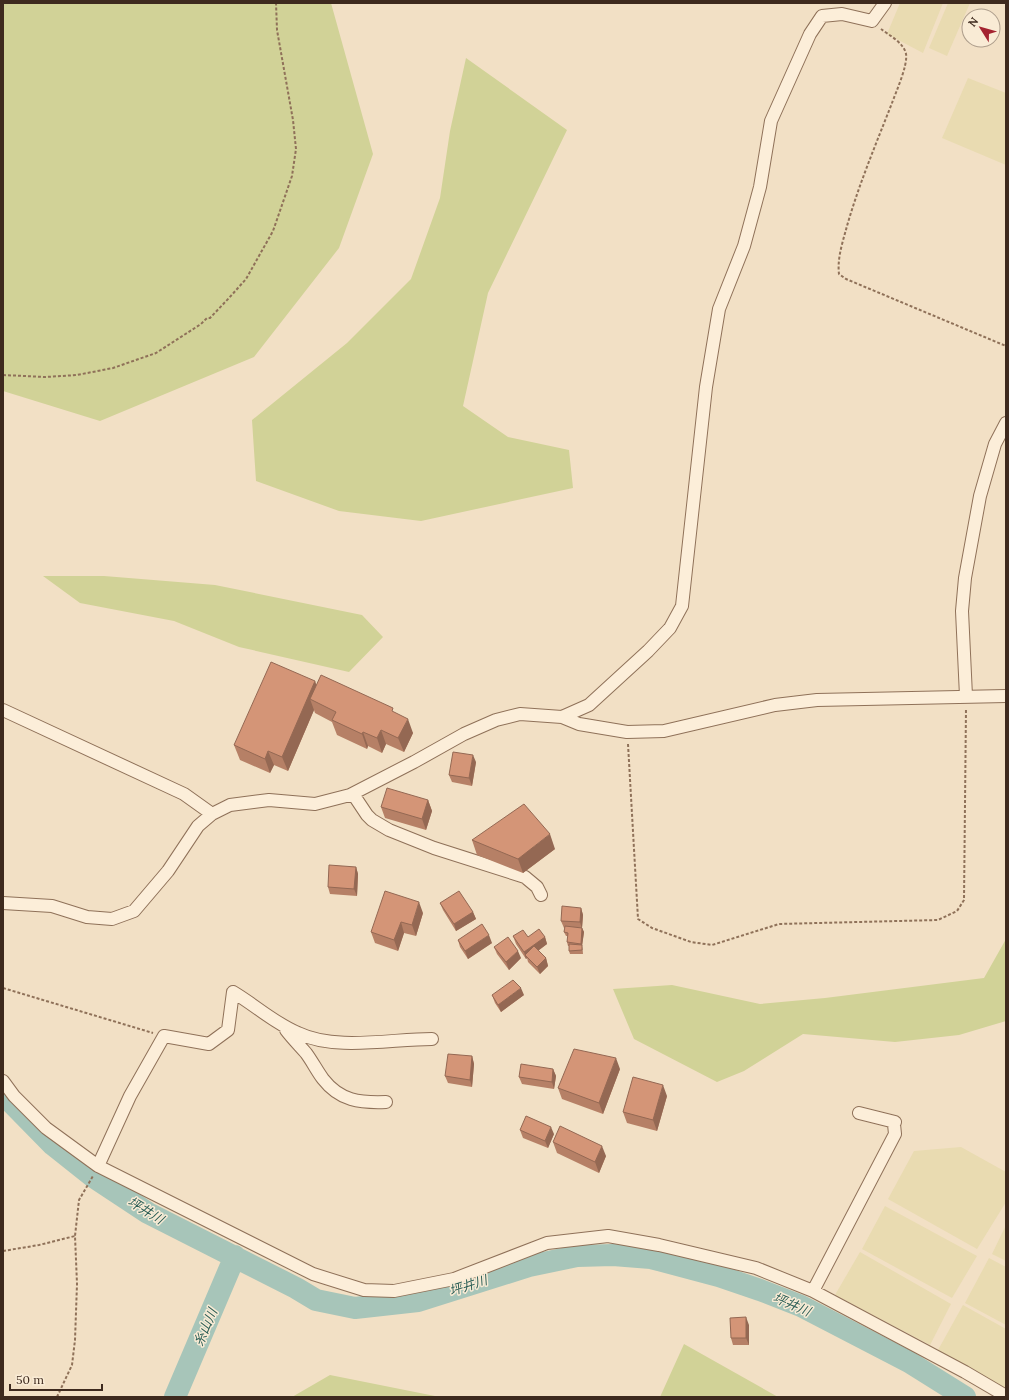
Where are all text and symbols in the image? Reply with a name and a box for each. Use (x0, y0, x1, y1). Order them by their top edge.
north arrow (961, 8, 1001, 48)
text: N (965, 14, 981, 30)
water label: 坪井川 (125, 1193, 169, 1229)
water label: 坪井川 (447, 1271, 491, 1300)
water label: 坪井川 (771, 1289, 815, 1321)
water label: 糸山川 (190, 1304, 222, 1348)
scale bar (10, 1366, 102, 1392)
text: 50 m (16, 1372, 44, 1387)

